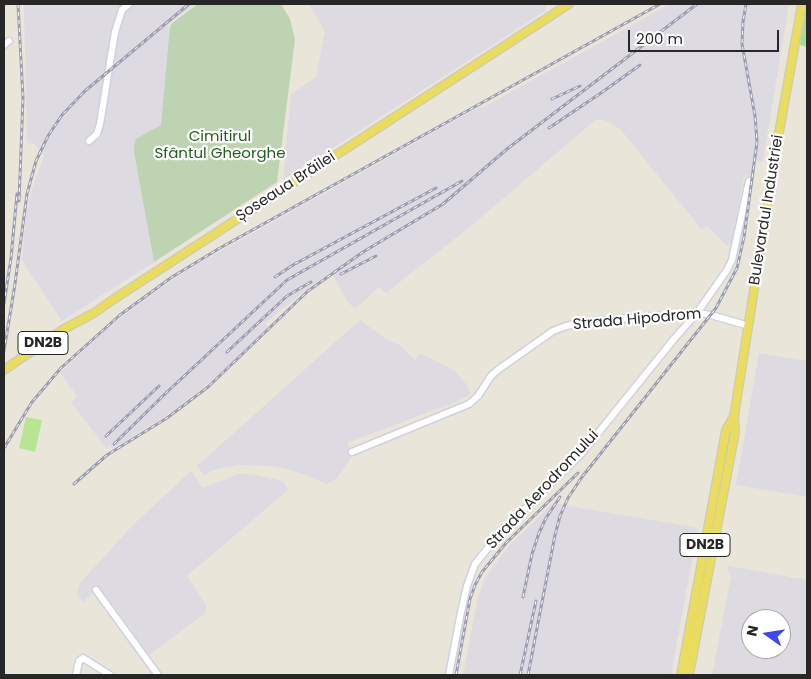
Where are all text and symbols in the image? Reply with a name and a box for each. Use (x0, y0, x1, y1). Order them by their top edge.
scale bar (631, 20, 782, 52)
text: 200 m (636, 28, 683, 49)
park label: Cimitirul Sfântul Gheorghe (154, 128, 286, 163)
street label: Bulevardul Industriei (746, 134, 788, 286)
street label: Șoseaua Brăilei (233, 148, 339, 226)
street label: Strada Hipodrom (572, 305, 702, 335)
road number: DN2B (18, 332, 68, 354)
street label: Strada Aerodromului (483, 427, 603, 553)
road number: DN2B (680, 534, 730, 556)
north arrow (741, 609, 791, 659)
text: N (741, 623, 763, 638)

